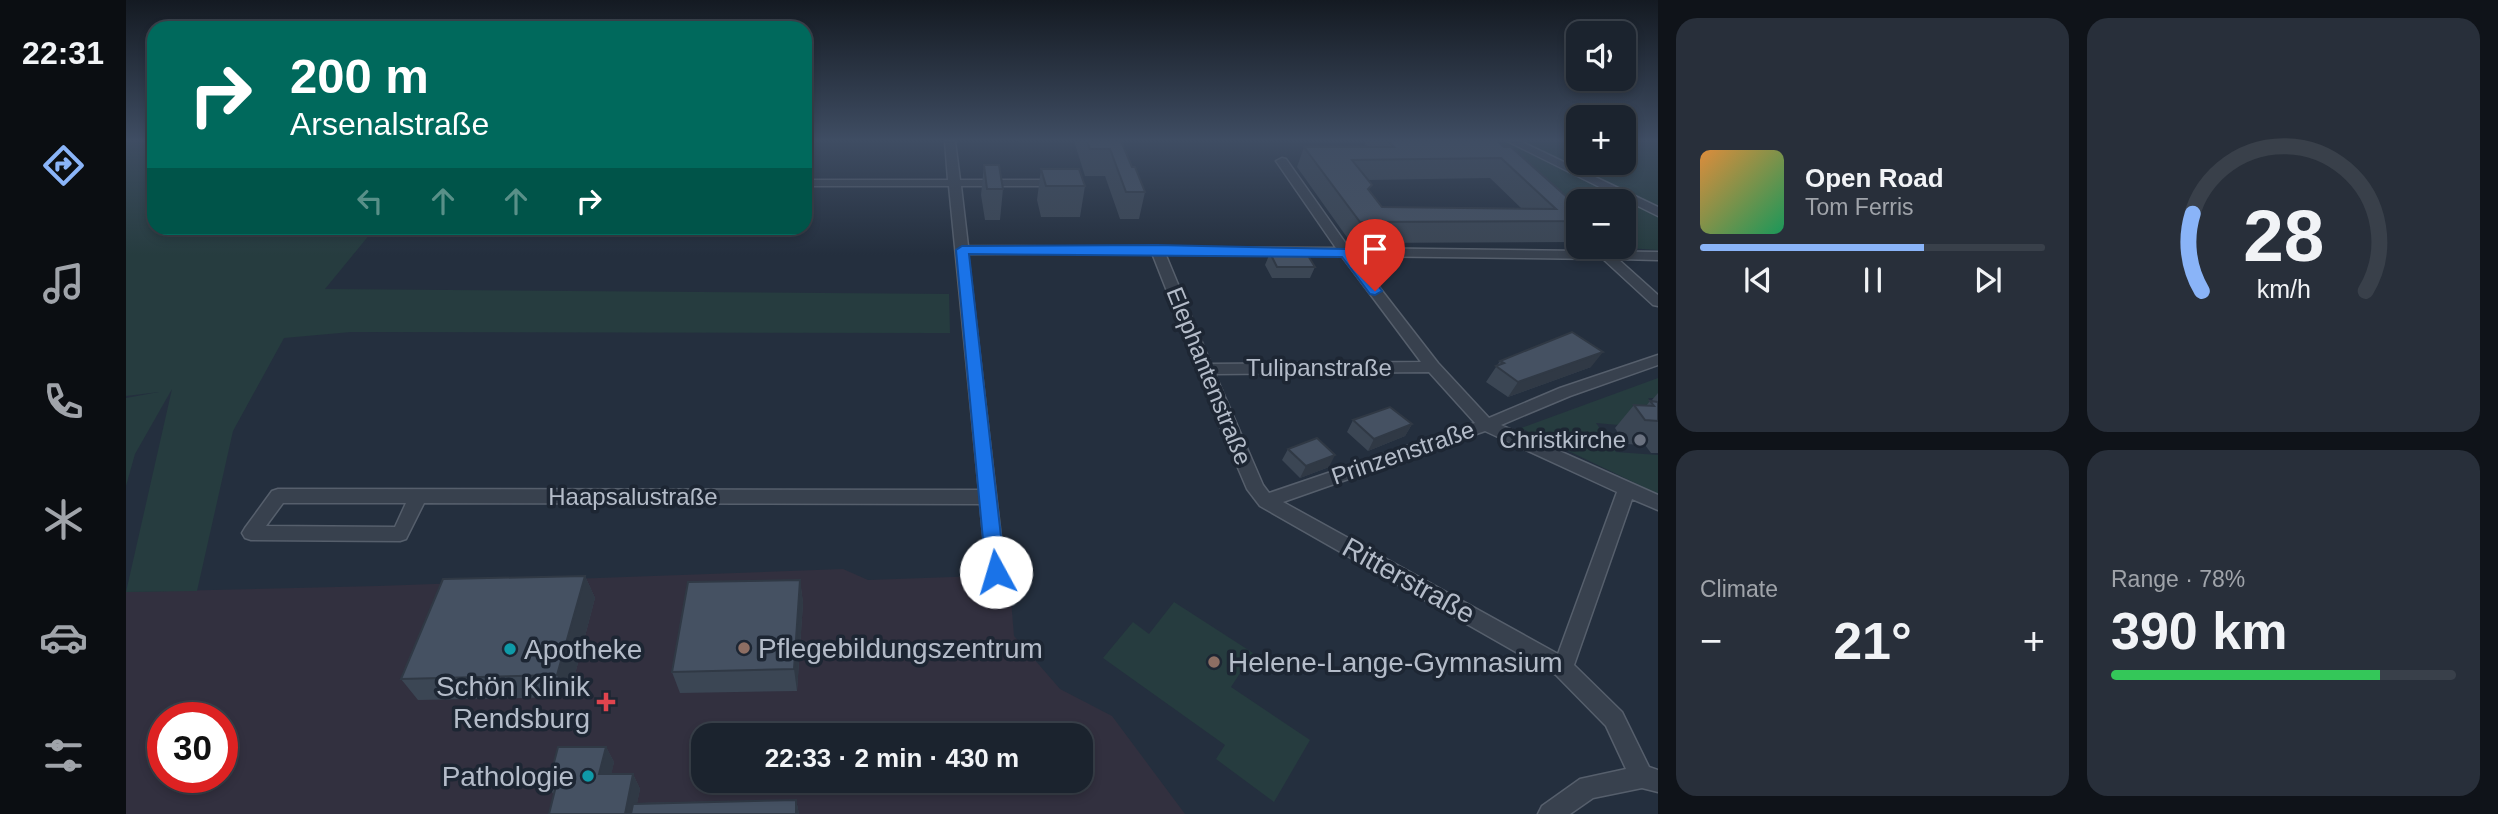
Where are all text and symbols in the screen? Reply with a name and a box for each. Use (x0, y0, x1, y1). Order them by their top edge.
map controls (1566, 21, 1636, 259)
button: sound (1566, 21, 1636, 91)
text: 22:31 (22, 35, 104, 71)
icon: right (175, 49, 266, 140)
text: 200 m (290, 49, 429, 103)
button: + (1566, 105, 1636, 175)
text: Arsenalstraße (290, 106, 489, 142)
icon: directions (39, 141, 88, 190)
text: Open Road (1805, 163, 1944, 193)
icon: left (351, 182, 389, 220)
icon: ahead (424, 182, 462, 220)
icon: ahead (497, 182, 535, 220)
icon: right (570, 182, 608, 220)
button: − (1566, 189, 1636, 259)
text: Tom Ferris (1805, 194, 1914, 220)
text: 28 (2243, 195, 2324, 276)
pin (1345, 219, 1405, 291)
icon: arrive (1356, 230, 1394, 268)
icon: music (39, 259, 88, 308)
icon: previous (1739, 261, 1777, 299)
icon: pause (1854, 261, 1892, 299)
icon: next (1969, 261, 2007, 299)
text: km/h (2256, 275, 2311, 303)
street label: Elephantenstraße (1161, 283, 1257, 469)
street label: Tulipanstraße (1246, 354, 1392, 381)
icon: phone (39, 377, 88, 426)
street label: Prinzenstraße (1328, 415, 1478, 490)
place label: Christkirche (1499, 426, 1626, 453)
marker: Christkirche (1632, 432, 1648, 448)
street label: Haapsalustraße (548, 483, 718, 510)
icon: climate (39, 495, 88, 544)
street label: Ritterstraße (1337, 531, 1480, 629)
position arrow (959, 535, 1033, 609)
text: Range · 78% (2111, 566, 2245, 592)
text: Climate (1700, 576, 1778, 602)
text: 390 km (2111, 602, 2287, 660)
text: 21° (1833, 612, 1912, 670)
icon: car (39, 613, 88, 662)
text: − (1700, 620, 1722, 662)
text: + (2023, 620, 2045, 662)
place label: Pflegebildungszentrum (758, 633, 1043, 664)
place label: Apotheke (524, 634, 642, 665)
marker: Pflegebildungszentrum (736, 640, 752, 656)
marker: Apotheke (502, 641, 518, 657)
place label: Helene-Lange-Gymnasium (1228, 647, 1563, 678)
marker: Helene-Lange-Gymnasium (1206, 654, 1222, 670)
place label: Schön Klinik Rendsburg (436, 671, 591, 734)
marker: Schön Klinik Rendsburg (596, 692, 616, 712)
speed limit sign: 30 (147, 702, 238, 793)
icon: filters (39, 731, 88, 780)
text: 22:33 · 2 min · 430 m (765, 743, 1019, 773)
place label: Pathologie (442, 761, 574, 792)
marker: Pathologie (580, 768, 596, 784)

